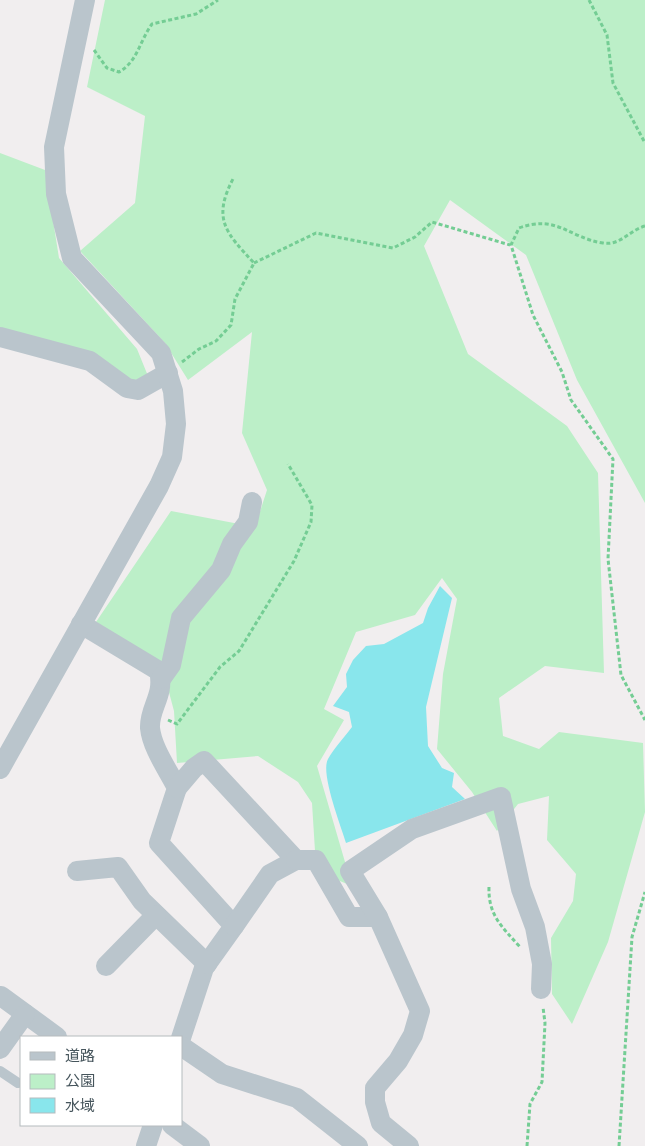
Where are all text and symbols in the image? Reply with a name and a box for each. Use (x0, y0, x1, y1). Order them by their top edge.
legend (20, 1036, 182, 1126)
text: 道路 (65, 1047, 95, 1065)
text: 公園 (65, 1072, 95, 1090)
text: 水域 (65, 1097, 95, 1115)

